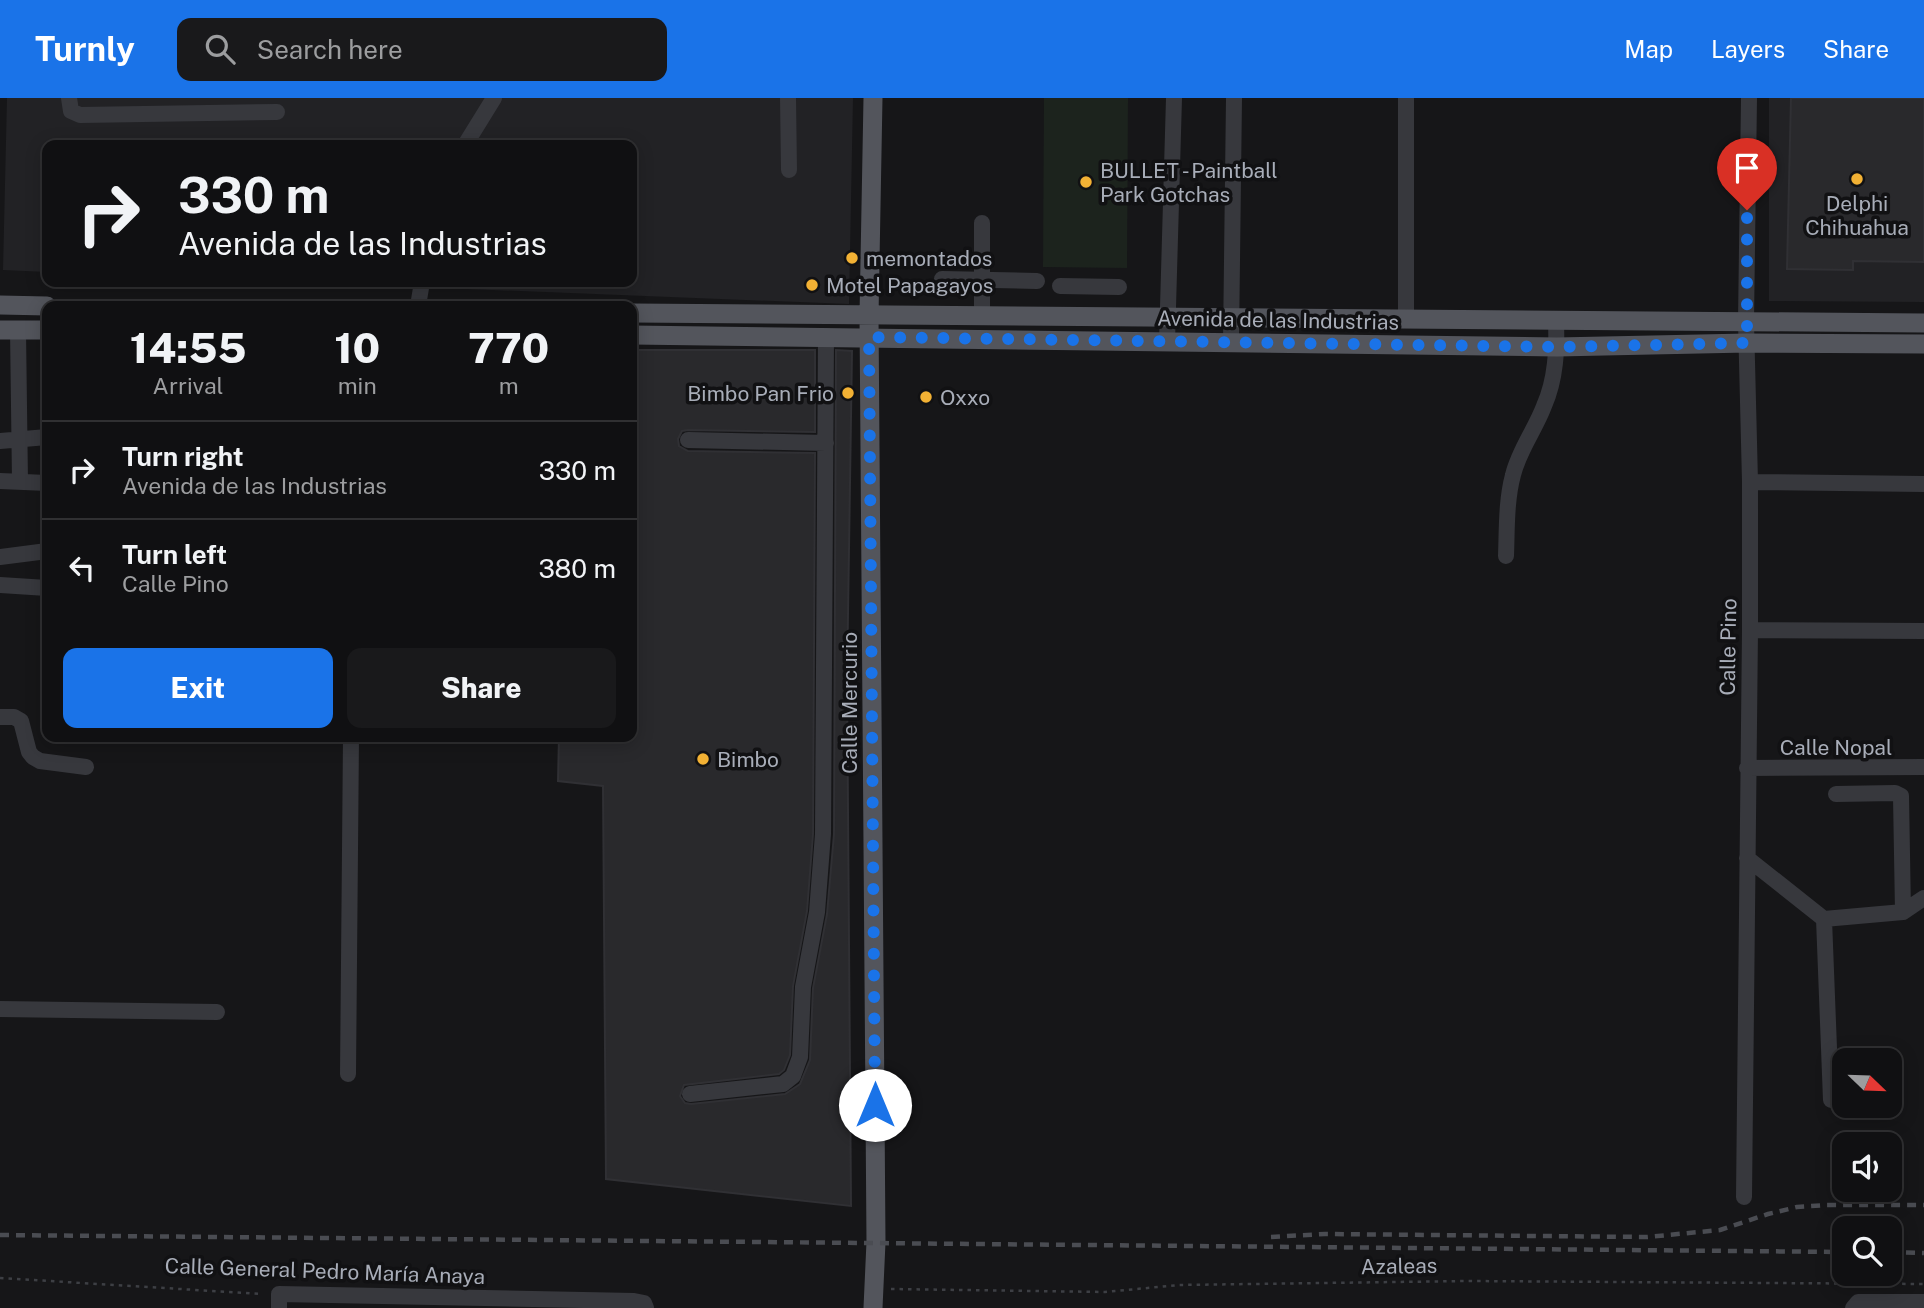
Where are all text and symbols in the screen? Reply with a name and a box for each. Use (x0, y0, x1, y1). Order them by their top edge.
search box (177, 18, 667, 81)
text: Turnly (35, 30, 135, 68)
icon: search (201, 30, 239, 68)
text: Search here (257, 34, 403, 65)
text: Map (1624, 35, 1673, 63)
text: Layers (1711, 35, 1785, 63)
text: Share (1823, 35, 1889, 63)
pin (1717, 138, 1777, 210)
icon: arrive (1728, 149, 1766, 187)
place label: BULLET - Paintball Park Gotchas (1100, 158, 1278, 207)
text: 330 m (178, 166, 329, 224)
icon: right (63, 168, 154, 259)
marker: Delphi Chihuahua (1849, 171, 1865, 187)
marker: BULLET - Paintball Park Gotchas (1078, 174, 1094, 190)
place label: Delphi Chihuahua (1805, 191, 1909, 240)
text: Avenida de las Industrias (178, 225, 547, 262)
place label: memontados (866, 246, 992, 271)
marker: memontados (844, 250, 860, 266)
place label: Motel Papagayos (826, 273, 993, 298)
marker: Motel Papagayos (804, 277, 820, 293)
street label: Avenida de las Industrias (1157, 305, 1399, 335)
text: 14:55 (130, 323, 246, 372)
text: 10 (334, 323, 380, 372)
text: 770 (468, 323, 549, 372)
text: Arrival (153, 372, 224, 399)
text: min (338, 372, 377, 399)
text: m (499, 372, 519, 399)
place label: Bimbo Pan Frio (687, 381, 834, 406)
marker: Bimbo Pan Frio (840, 385, 856, 401)
place label: Oxxo (940, 385, 990, 410)
marker: Oxxo (918, 389, 934, 405)
text: Turn right (122, 441, 244, 472)
icon: right (63, 451, 101, 489)
text: 330 m (539, 455, 616, 486)
text: Avenida de las Industrias (122, 472, 387, 499)
text: Turn left (122, 539, 227, 570)
icon: left (63, 549, 101, 587)
text: 380 m (538, 553, 616, 584)
text: Calle Pino (122, 570, 229, 597)
street label: Calle Pino (1715, 598, 1741, 696)
street label: Calle Mercurio (837, 632, 862, 774)
button: Exit (63, 648, 333, 728)
button: Share (347, 648, 616, 728)
street label: Calle Nopal (1780, 735, 1892, 760)
place label: Bimbo (717, 747, 779, 772)
marker: Bimbo (695, 751, 711, 767)
north arrow (1832, 1048, 1902, 1118)
map controls (1832, 1048, 1902, 1286)
position arrow (838, 1068, 912, 1142)
button: sound (1832, 1132, 1902, 1202)
button: search (1832, 1216, 1902, 1286)
street label: Calle General Pedro María Anaya (164, 1253, 486, 1289)
street label: Azaleas (1361, 1253, 1437, 1279)

